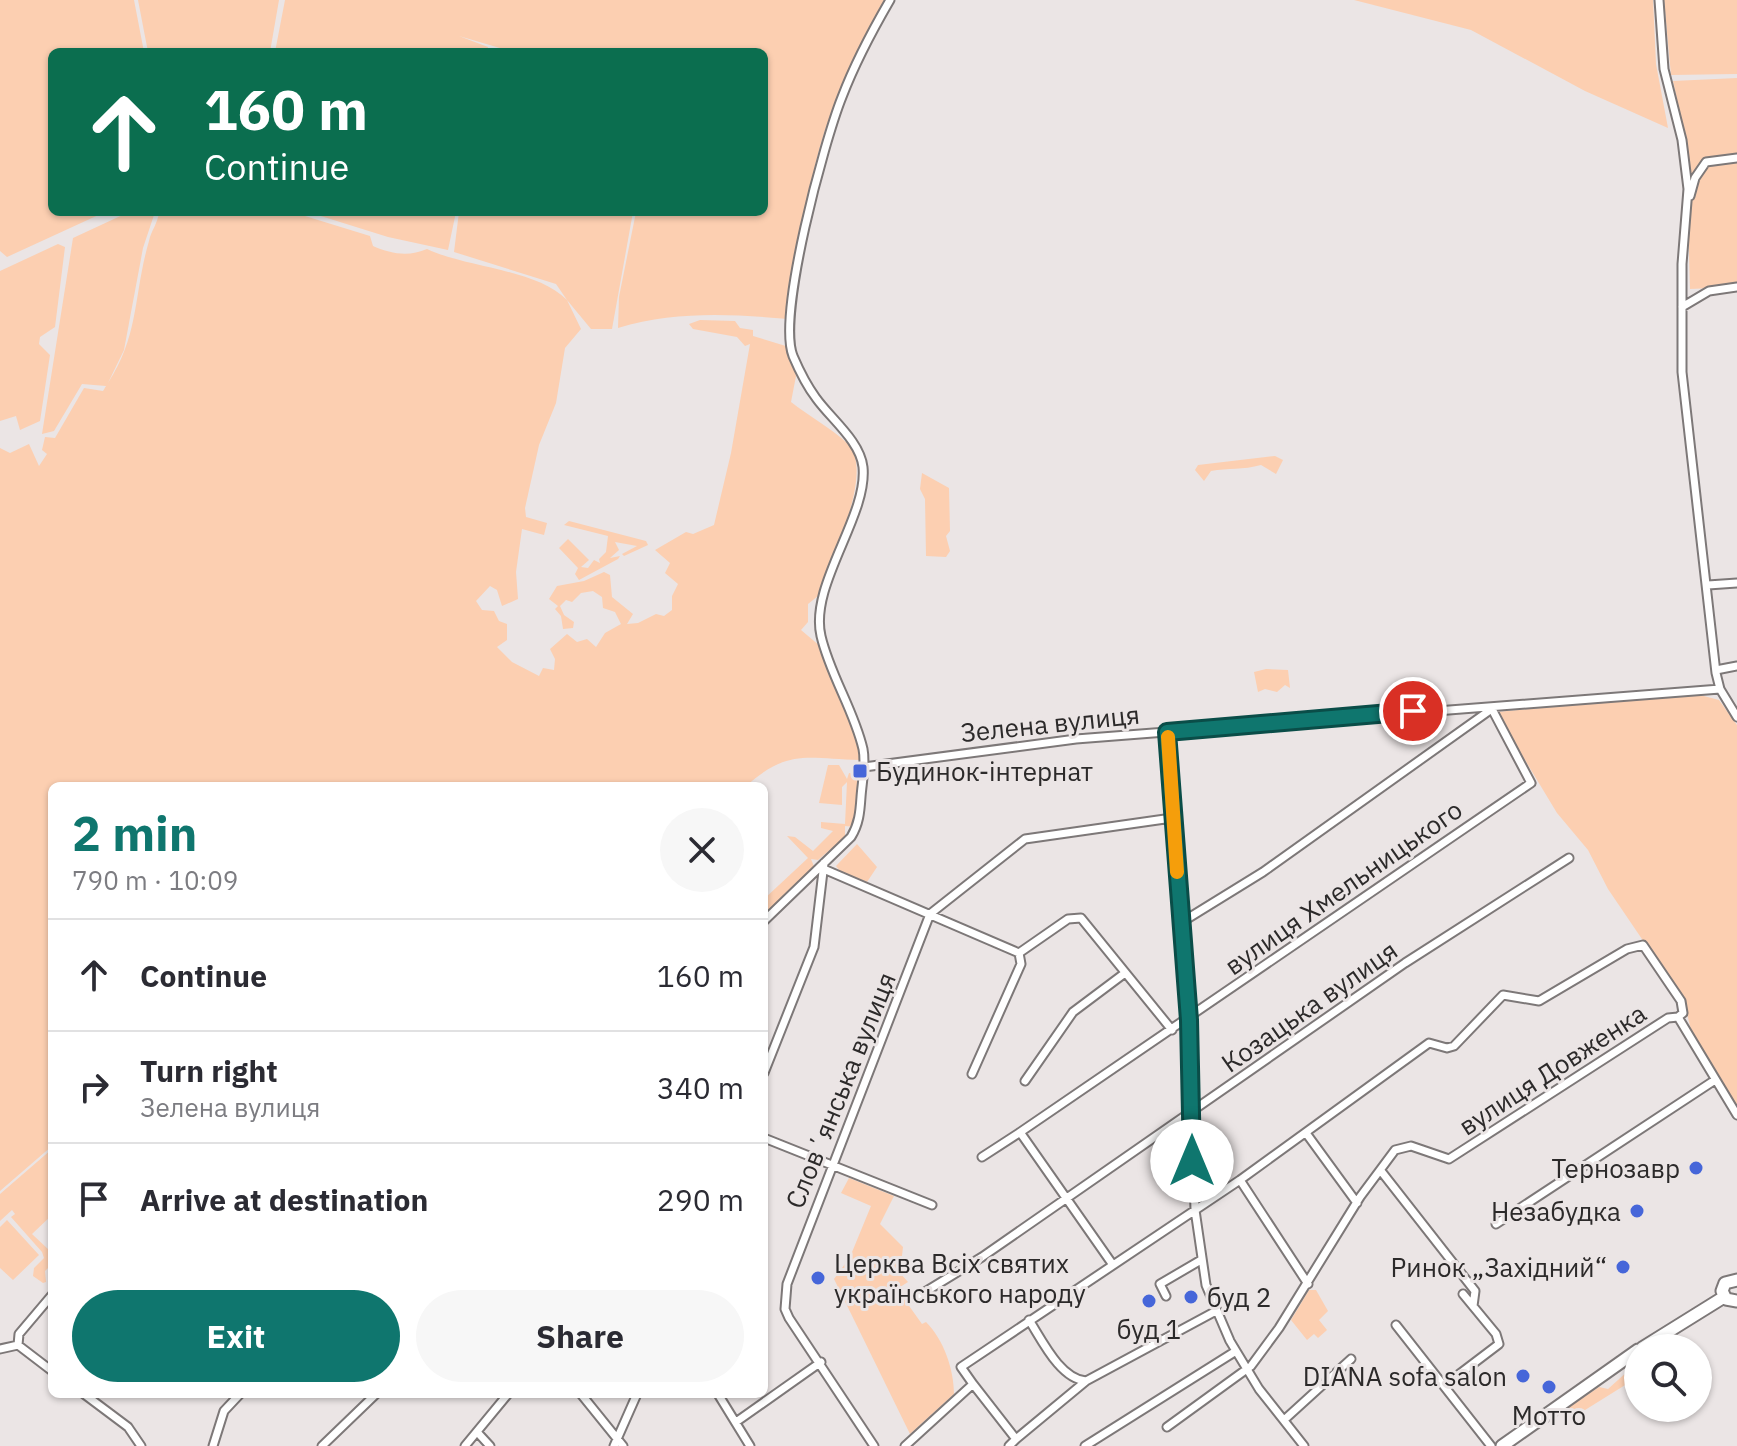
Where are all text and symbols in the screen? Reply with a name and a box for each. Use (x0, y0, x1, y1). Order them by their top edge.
text: 160 m (204, 73, 368, 145)
icon: ahead (72, 80, 176, 184)
text: Continue (204, 143, 349, 190)
pin (1379, 677, 1447, 745)
icon: arrive (1391, 689, 1435, 733)
street label: Зелена вулиця (959, 697, 1141, 749)
place label: Будинок-інтернат (876, 754, 1093, 788)
marker: Будинок-інтернат (851, 762, 869, 780)
street label: вулиця Хмельницького (1218, 792, 1468, 982)
text: 2 min (72, 802, 197, 864)
button: close (660, 808, 744, 892)
text: 790 m · 10:09 (72, 863, 238, 897)
street label: Козацька вулиця (1214, 933, 1404, 1079)
icon: ahead (72, 953, 116, 997)
text: Continue (140, 956, 267, 995)
text: 160 m (657, 956, 744, 995)
street label: Словʼянська вулиця (777, 967, 903, 1213)
street label: вулиця Довженка (1452, 996, 1652, 1142)
text: Turn right (140, 1051, 278, 1090)
icon: right (72, 1065, 116, 1109)
text: 340 m (657, 1068, 744, 1107)
text: Зелена вулиця (140, 1090, 320, 1124)
position arrow (1150, 1119, 1234, 1203)
place label: Тернозавр (1551, 1151, 1680, 1185)
marker: Тернозавр (1687, 1159, 1705, 1177)
icon: arrive (72, 1177, 116, 1221)
text: Arrive at destination (140, 1180, 428, 1219)
text: 290 m (657, 1180, 744, 1219)
place label: Незабудка (1491, 1194, 1621, 1228)
marker: Незабудка (1628, 1202, 1646, 1220)
place label: Церква Всіх святих українського народу (834, 1246, 1086, 1310)
place label: Ринок „Західний“ (1391, 1250, 1607, 1284)
marker: Ринок „Західний“ (1614, 1258, 1632, 1276)
marker: Церква Всіх святих українського народу (809, 1269, 827, 1287)
place label: буд 2 (1207, 1280, 1271, 1314)
marker: буд 2 (1182, 1288, 1200, 1306)
button: Exit (72, 1290, 400, 1382)
button: Share (416, 1290, 744, 1382)
marker: буд 1 (1140, 1292, 1158, 1310)
place label: буд 1 (1117, 1312, 1181, 1346)
map controls (1624, 1334, 1712, 1422)
button: search (1624, 1334, 1712, 1422)
place label: DIANA sofa salon (1303, 1359, 1507, 1393)
marker: DIANA sofa salon (1514, 1367, 1532, 1385)
marker: Мотто (1540, 1378, 1558, 1396)
place label: Мотто (1512, 1398, 1586, 1432)

